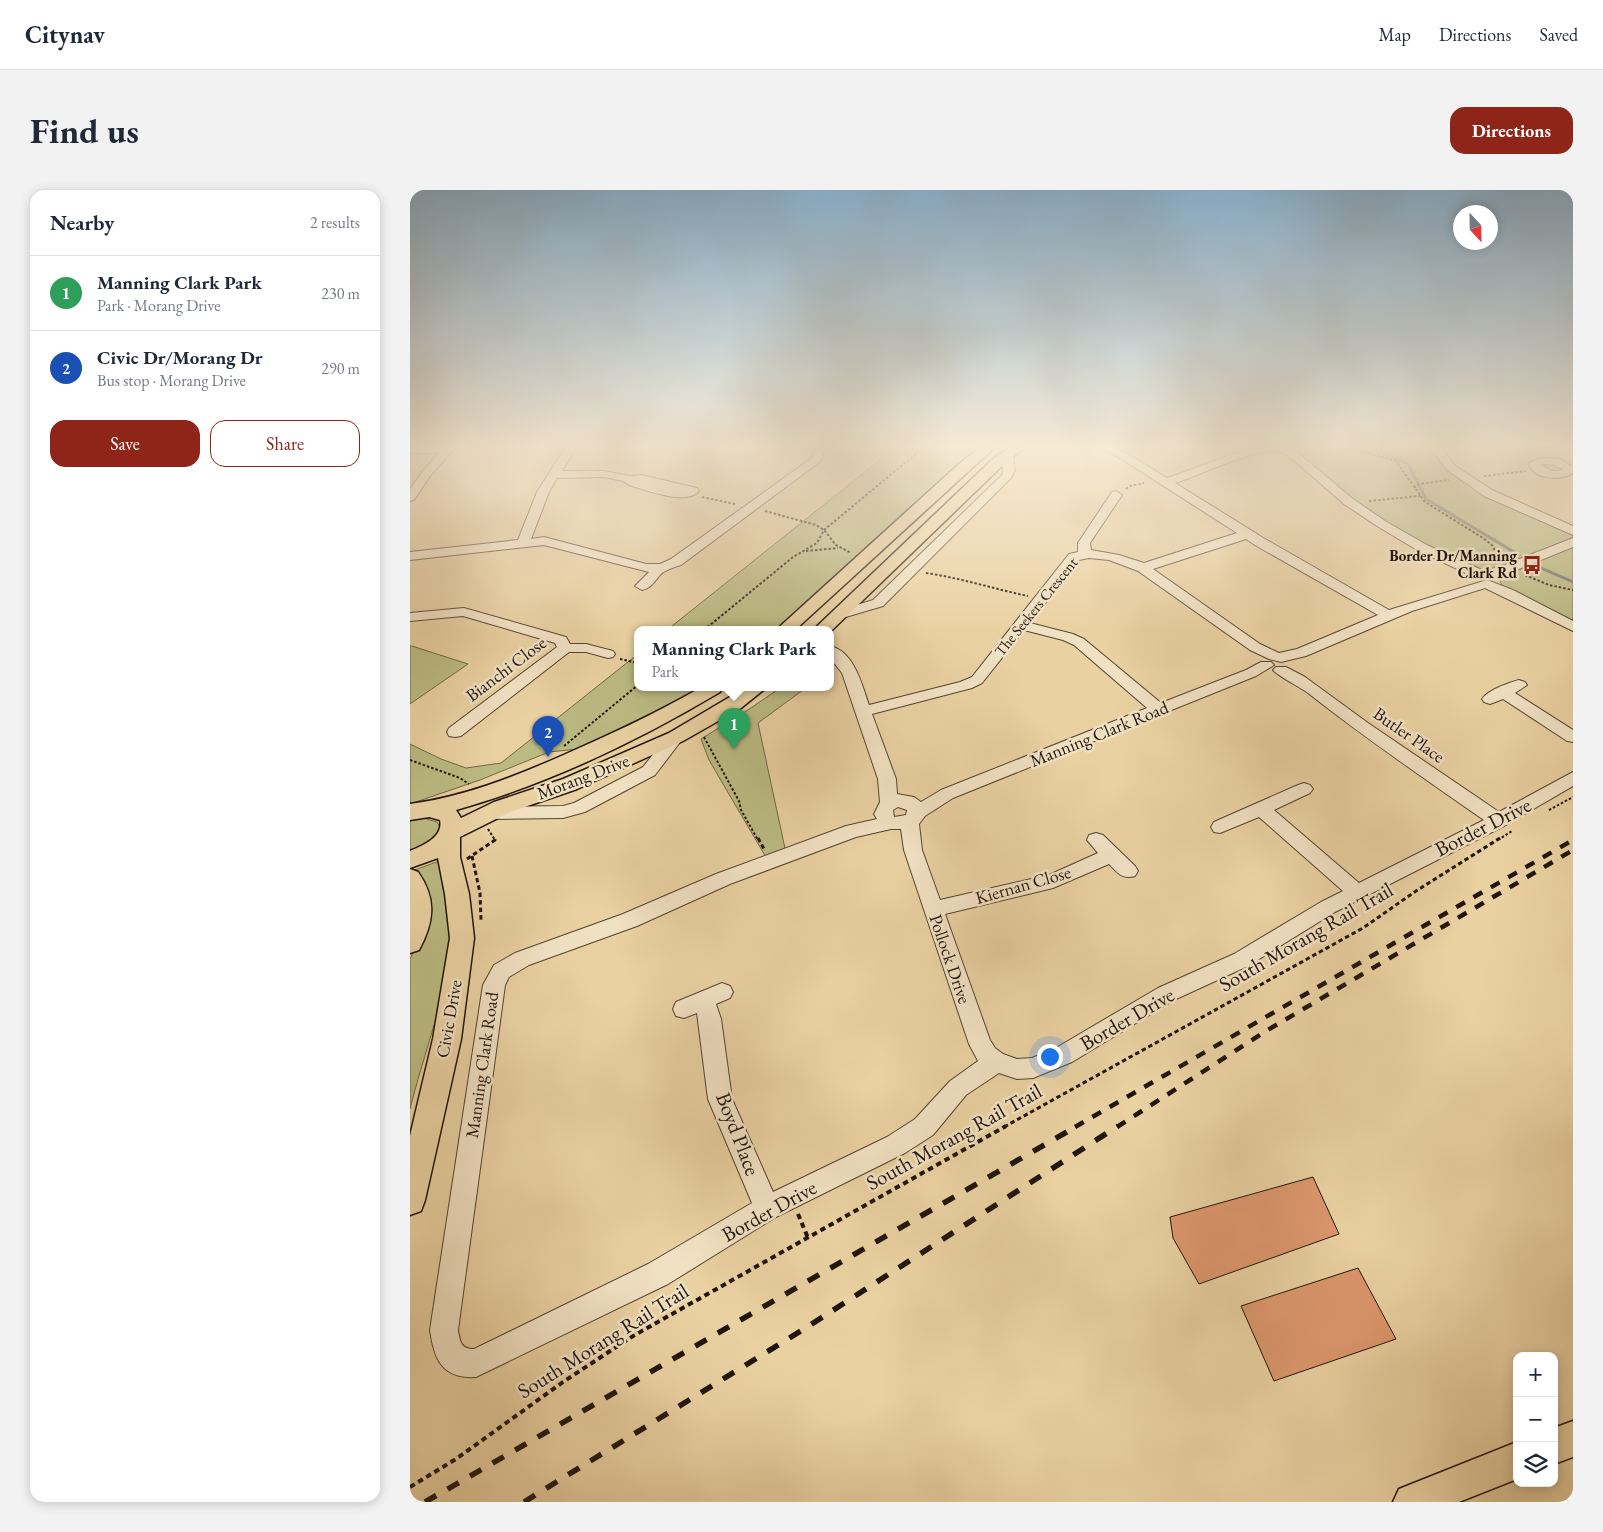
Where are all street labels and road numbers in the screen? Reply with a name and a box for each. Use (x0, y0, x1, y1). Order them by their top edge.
street label: The Seekers Crescent (990, 553, 1081, 660)
street label: Bianchi Close (461, 631, 551, 706)
street label: Manning Clark Road (1026, 695, 1172, 772)
street label: Butler Place (1369, 702, 1450, 768)
street label: Morang Drive (533, 748, 632, 805)
street label: Border Drive (1430, 791, 1536, 862)
street label: Kiernan Close (972, 860, 1073, 909)
street label: South Morang Rail Trail (1214, 876, 1398, 997)
street label: Pollock Drive (924, 911, 976, 1007)
street label: Civic Drive (430, 978, 467, 1060)
street label: Border Drive (1075, 981, 1179, 1056)
street label: Manning Clark Road (460, 989, 503, 1140)
street label: South Morang Rail Trail (861, 1077, 1046, 1196)
street label: Boyd Place (710, 1088, 767, 1179)
street label: Border Drive (716, 1173, 821, 1248)
street label: South Morang Rail Trail (512, 1277, 693, 1404)

